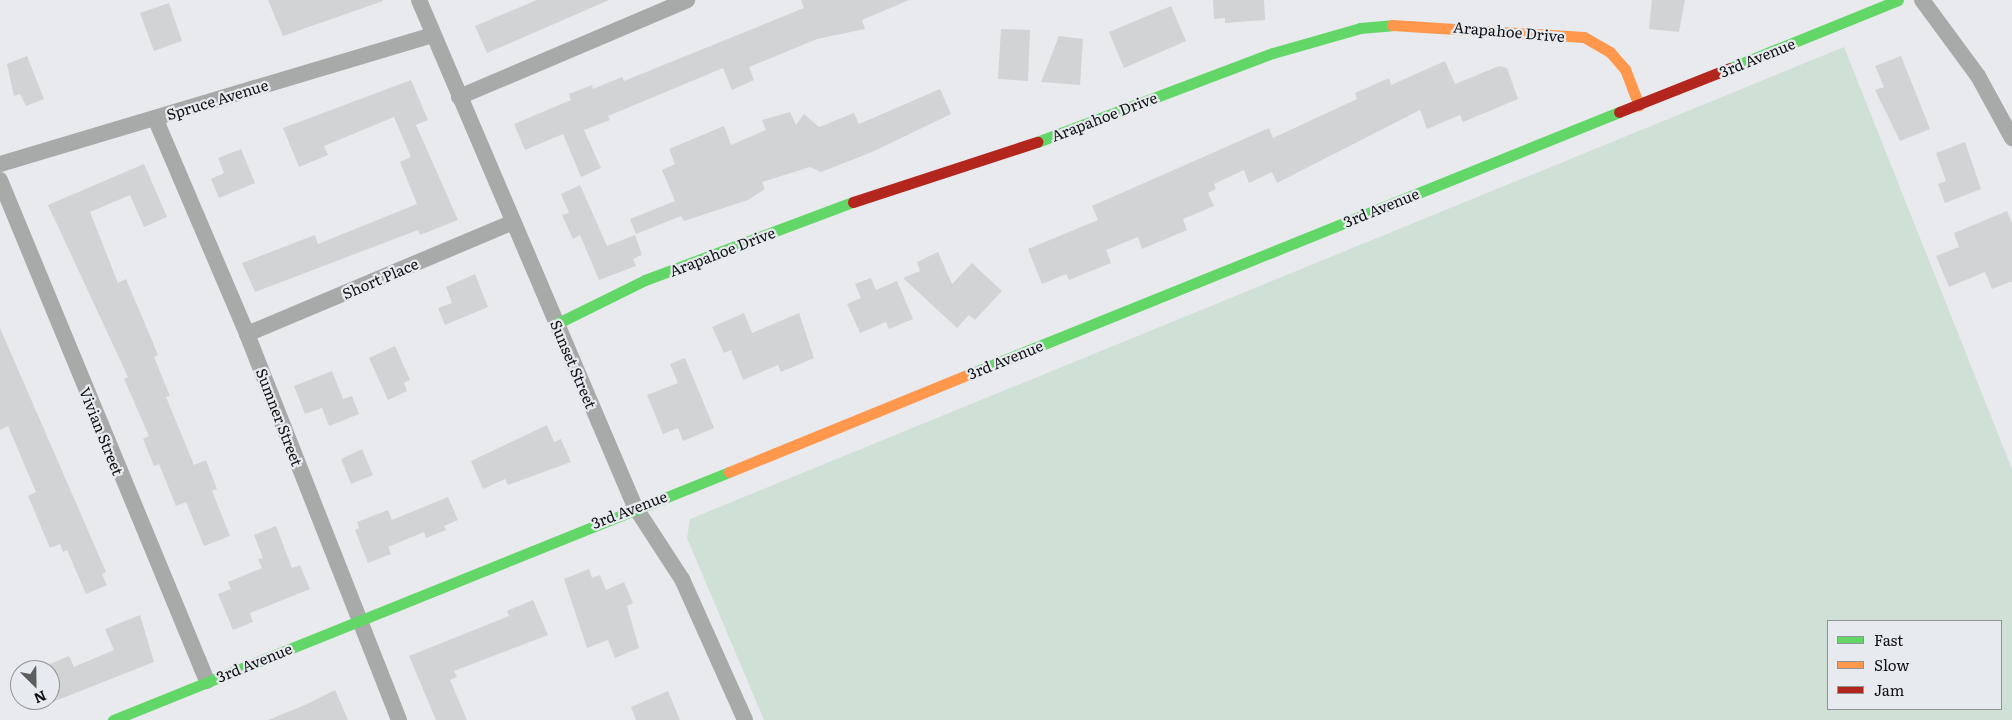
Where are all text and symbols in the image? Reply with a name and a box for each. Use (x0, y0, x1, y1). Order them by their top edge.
street label: Arapahoe Drive (1452, 17, 1566, 45)
street label: 3rd Avenue (1717, 34, 1797, 80)
street label: Spruce Avenue (164, 75, 270, 123)
street label: Arapahoe Drive (1049, 88, 1159, 144)
street label: 3rd Avenue (1341, 184, 1421, 230)
street label: Arapahoe Drive (667, 223, 777, 279)
street label: Short Place (339, 254, 421, 302)
street label: Sunset Street (547, 317, 601, 411)
street label: 3rd Avenue (965, 336, 1045, 382)
street label: Sumner Street (253, 366, 307, 468)
street label: Vivian Street (76, 384, 128, 478)
street label: 3rd Avenue (588, 486, 670, 532)
legend (1827, 620, 2002, 710)
text: Fast (1874, 628, 1903, 651)
street label: 3rd Avenue (214, 639, 294, 685)
text: Slow (1874, 653, 1909, 676)
north arrow (10, 660, 60, 710)
text: Jam (1874, 678, 1904, 701)
text: N (31, 686, 50, 709)

